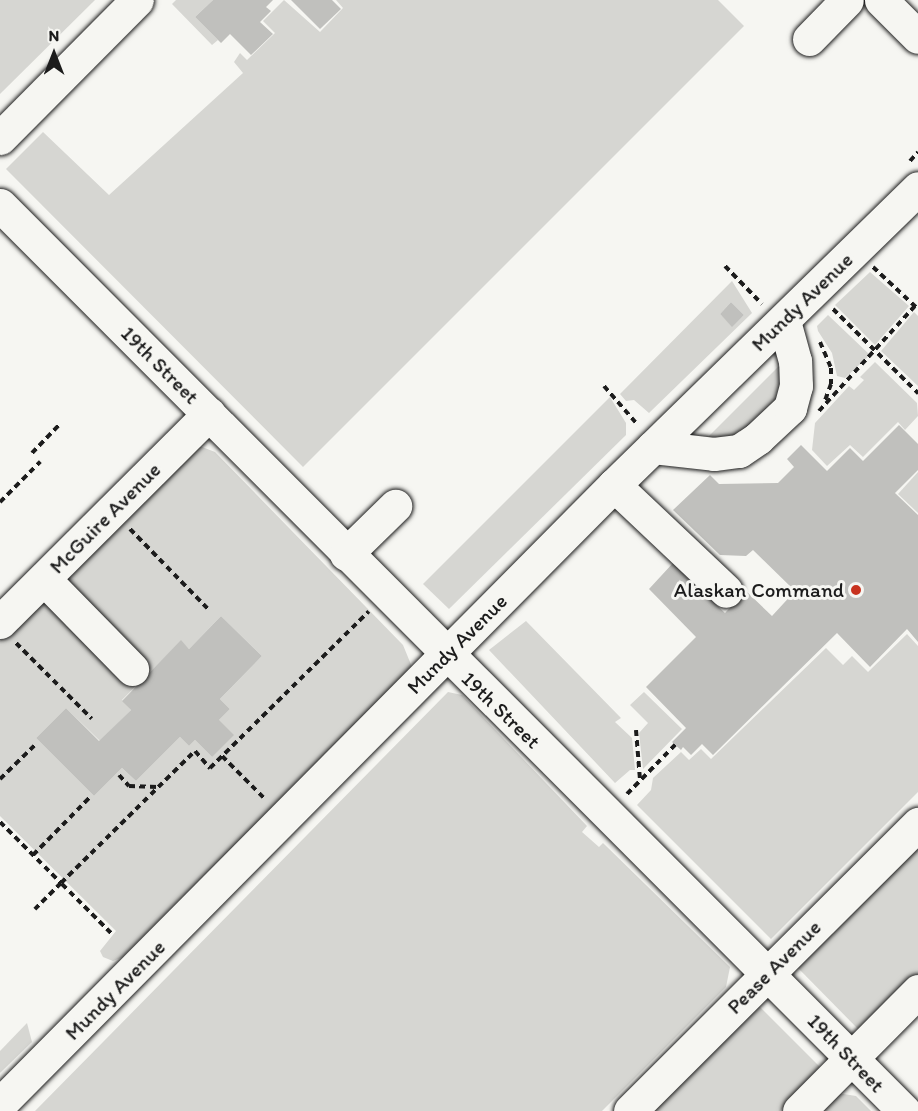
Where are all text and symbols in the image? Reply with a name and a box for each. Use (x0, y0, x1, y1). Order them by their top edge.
north arrow (24, 24, 84, 84)
text: N (49, 26, 59, 45)
street label: Mundy Avenue (746, 247, 858, 357)
street label: 19th Street (116, 321, 204, 409)
street label: McGuire Avenue (44, 457, 166, 579)
place label: Alaskan Command (674, 577, 844, 603)
marker: Alaskan Command (849, 583, 863, 597)
street label: Mundy Avenue (402, 589, 512, 699)
street label: 19th Street (456, 666, 546, 754)
street label: Pease Avenue (722, 915, 826, 1019)
street label: Mundy Avenue (60, 935, 170, 1045)
street label: 19th Street (802, 1008, 890, 1098)

